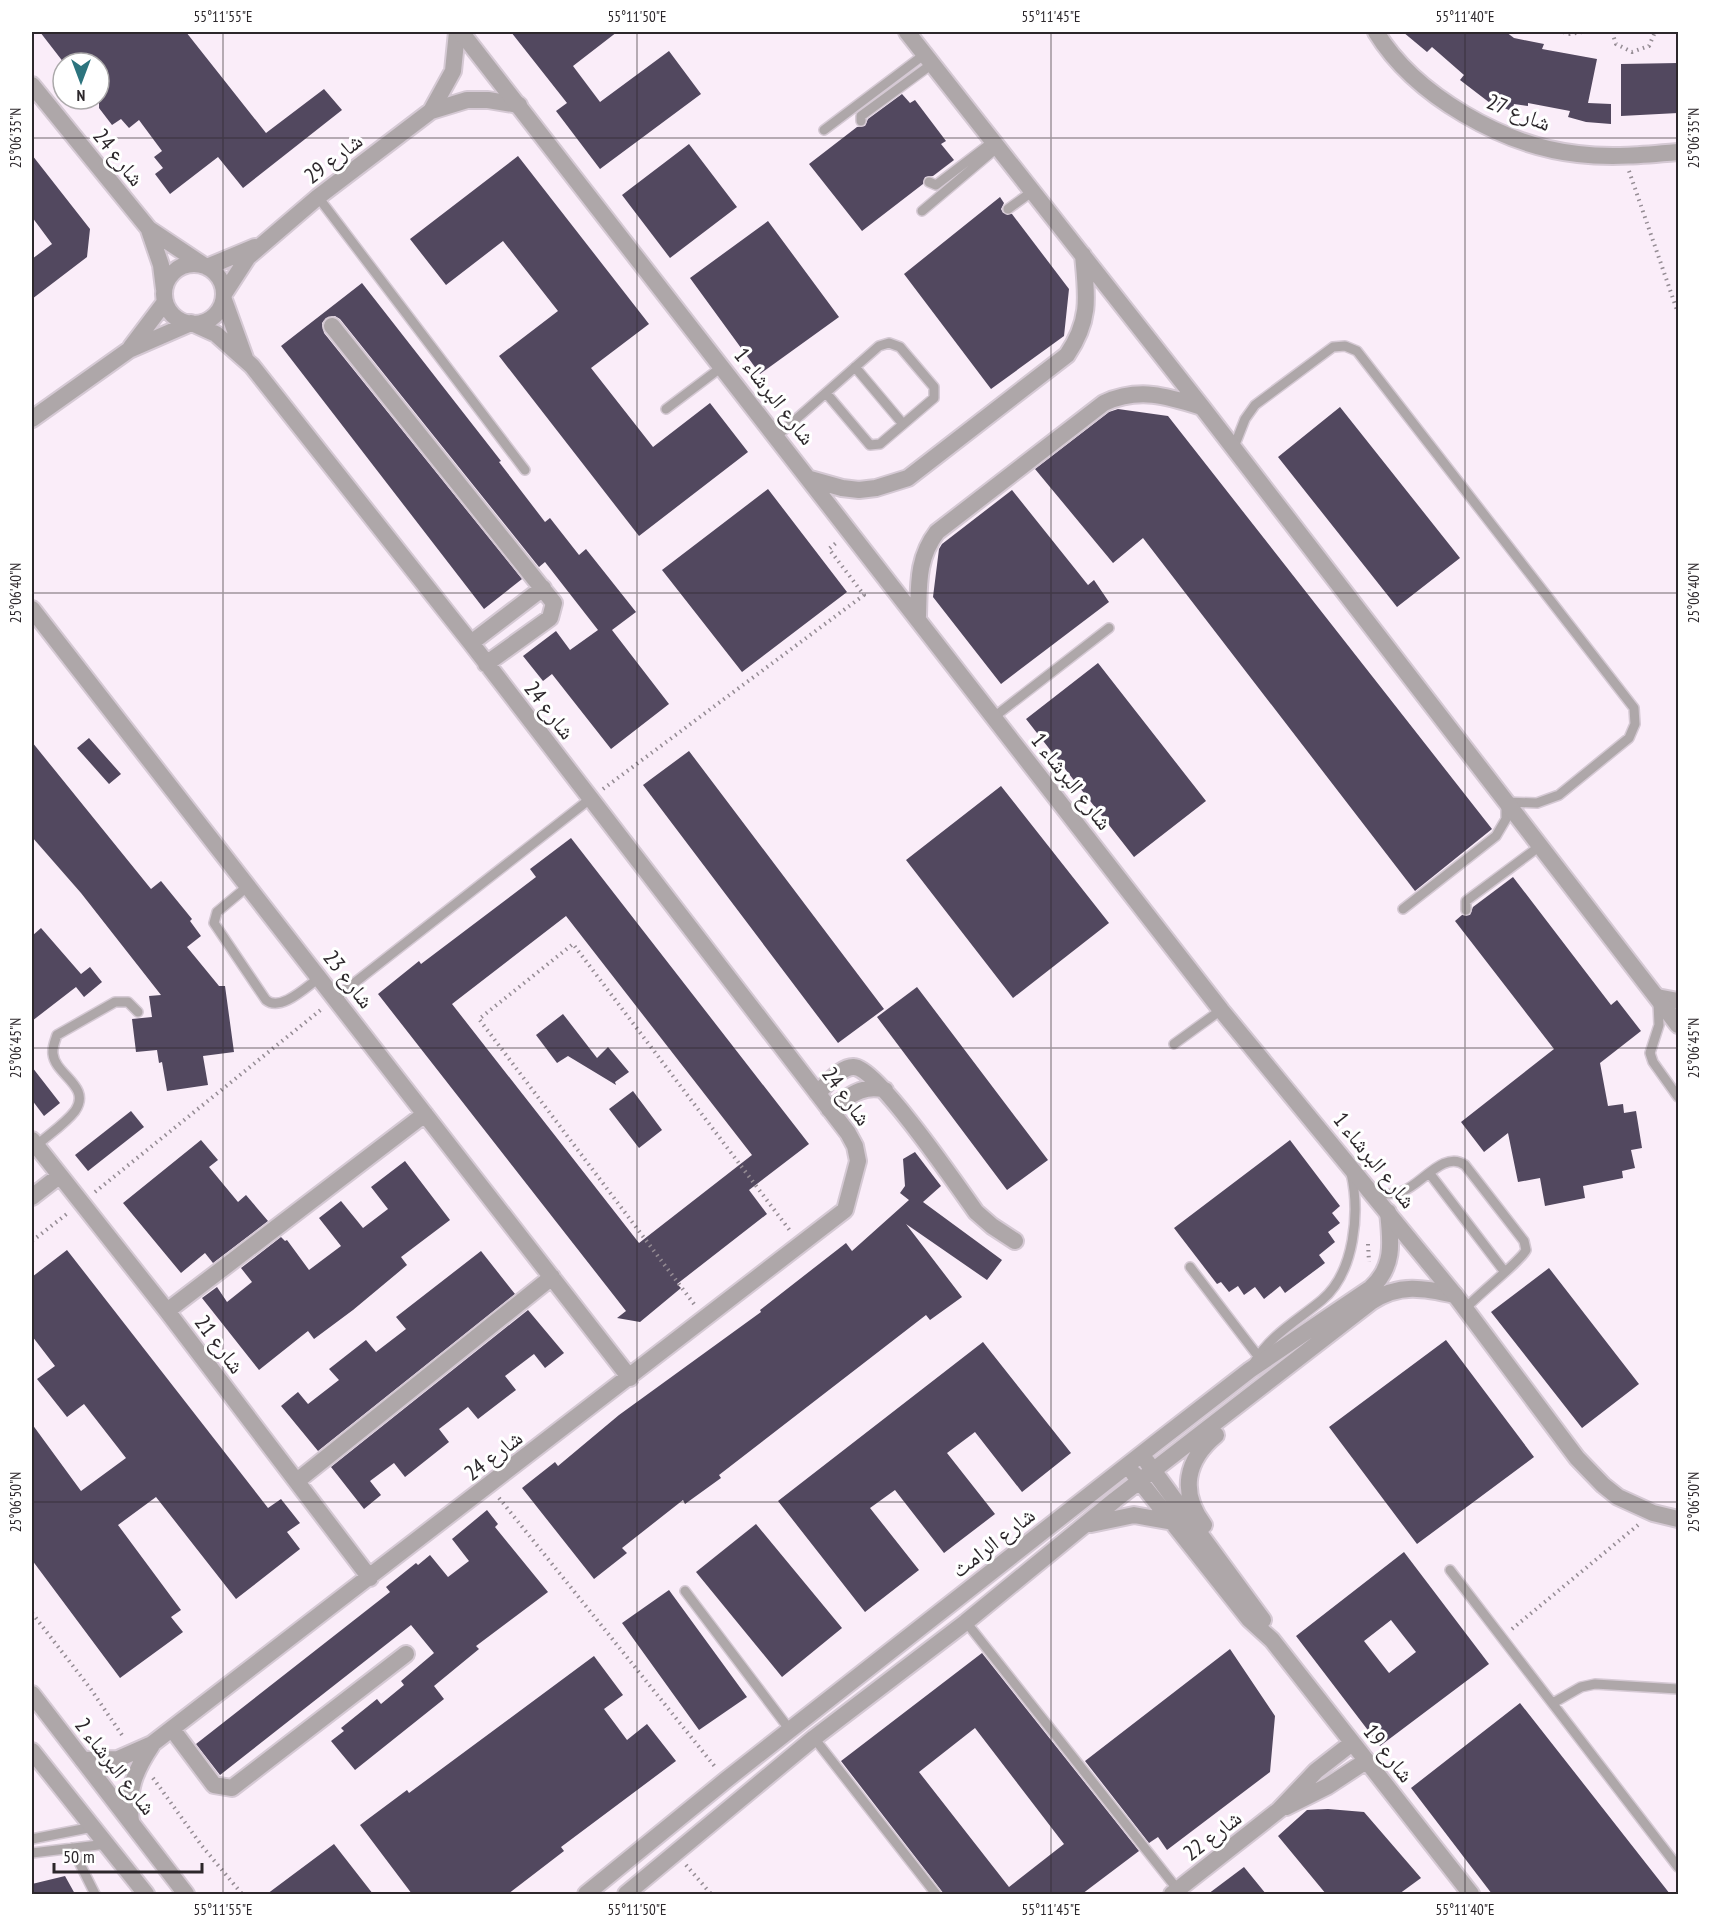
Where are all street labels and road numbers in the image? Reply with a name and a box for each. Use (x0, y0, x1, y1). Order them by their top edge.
street label: شارع 27 (1483, 87, 1555, 137)
street label: شارع 24 (87, 122, 151, 192)
street label: شارع 29 (298, 127, 368, 189)
street label: شارع البرشاء 1 (728, 342, 822, 450)
street label: شارع 24 (519, 675, 581, 745)
street label: شارع البرشاء 1 (1025, 727, 1119, 835)
street label: شارع 23 (318, 944, 380, 1014)
street label: شارع 24 (816, 1061, 878, 1131)
street label: شارع البرشاء 1 (1328, 1106, 1422, 1214)
street label: شارع 21 (189, 1309, 251, 1379)
street label: شارع 24 (458, 1424, 528, 1486)
street label: شارع الرامث (946, 1501, 1040, 1583)
street label: شارع البرشاء 2 (69, 1712, 163, 1820)
street label: شارع 19 (1358, 1718, 1420, 1788)
street label: شارع 22 (1177, 1804, 1247, 1866)

